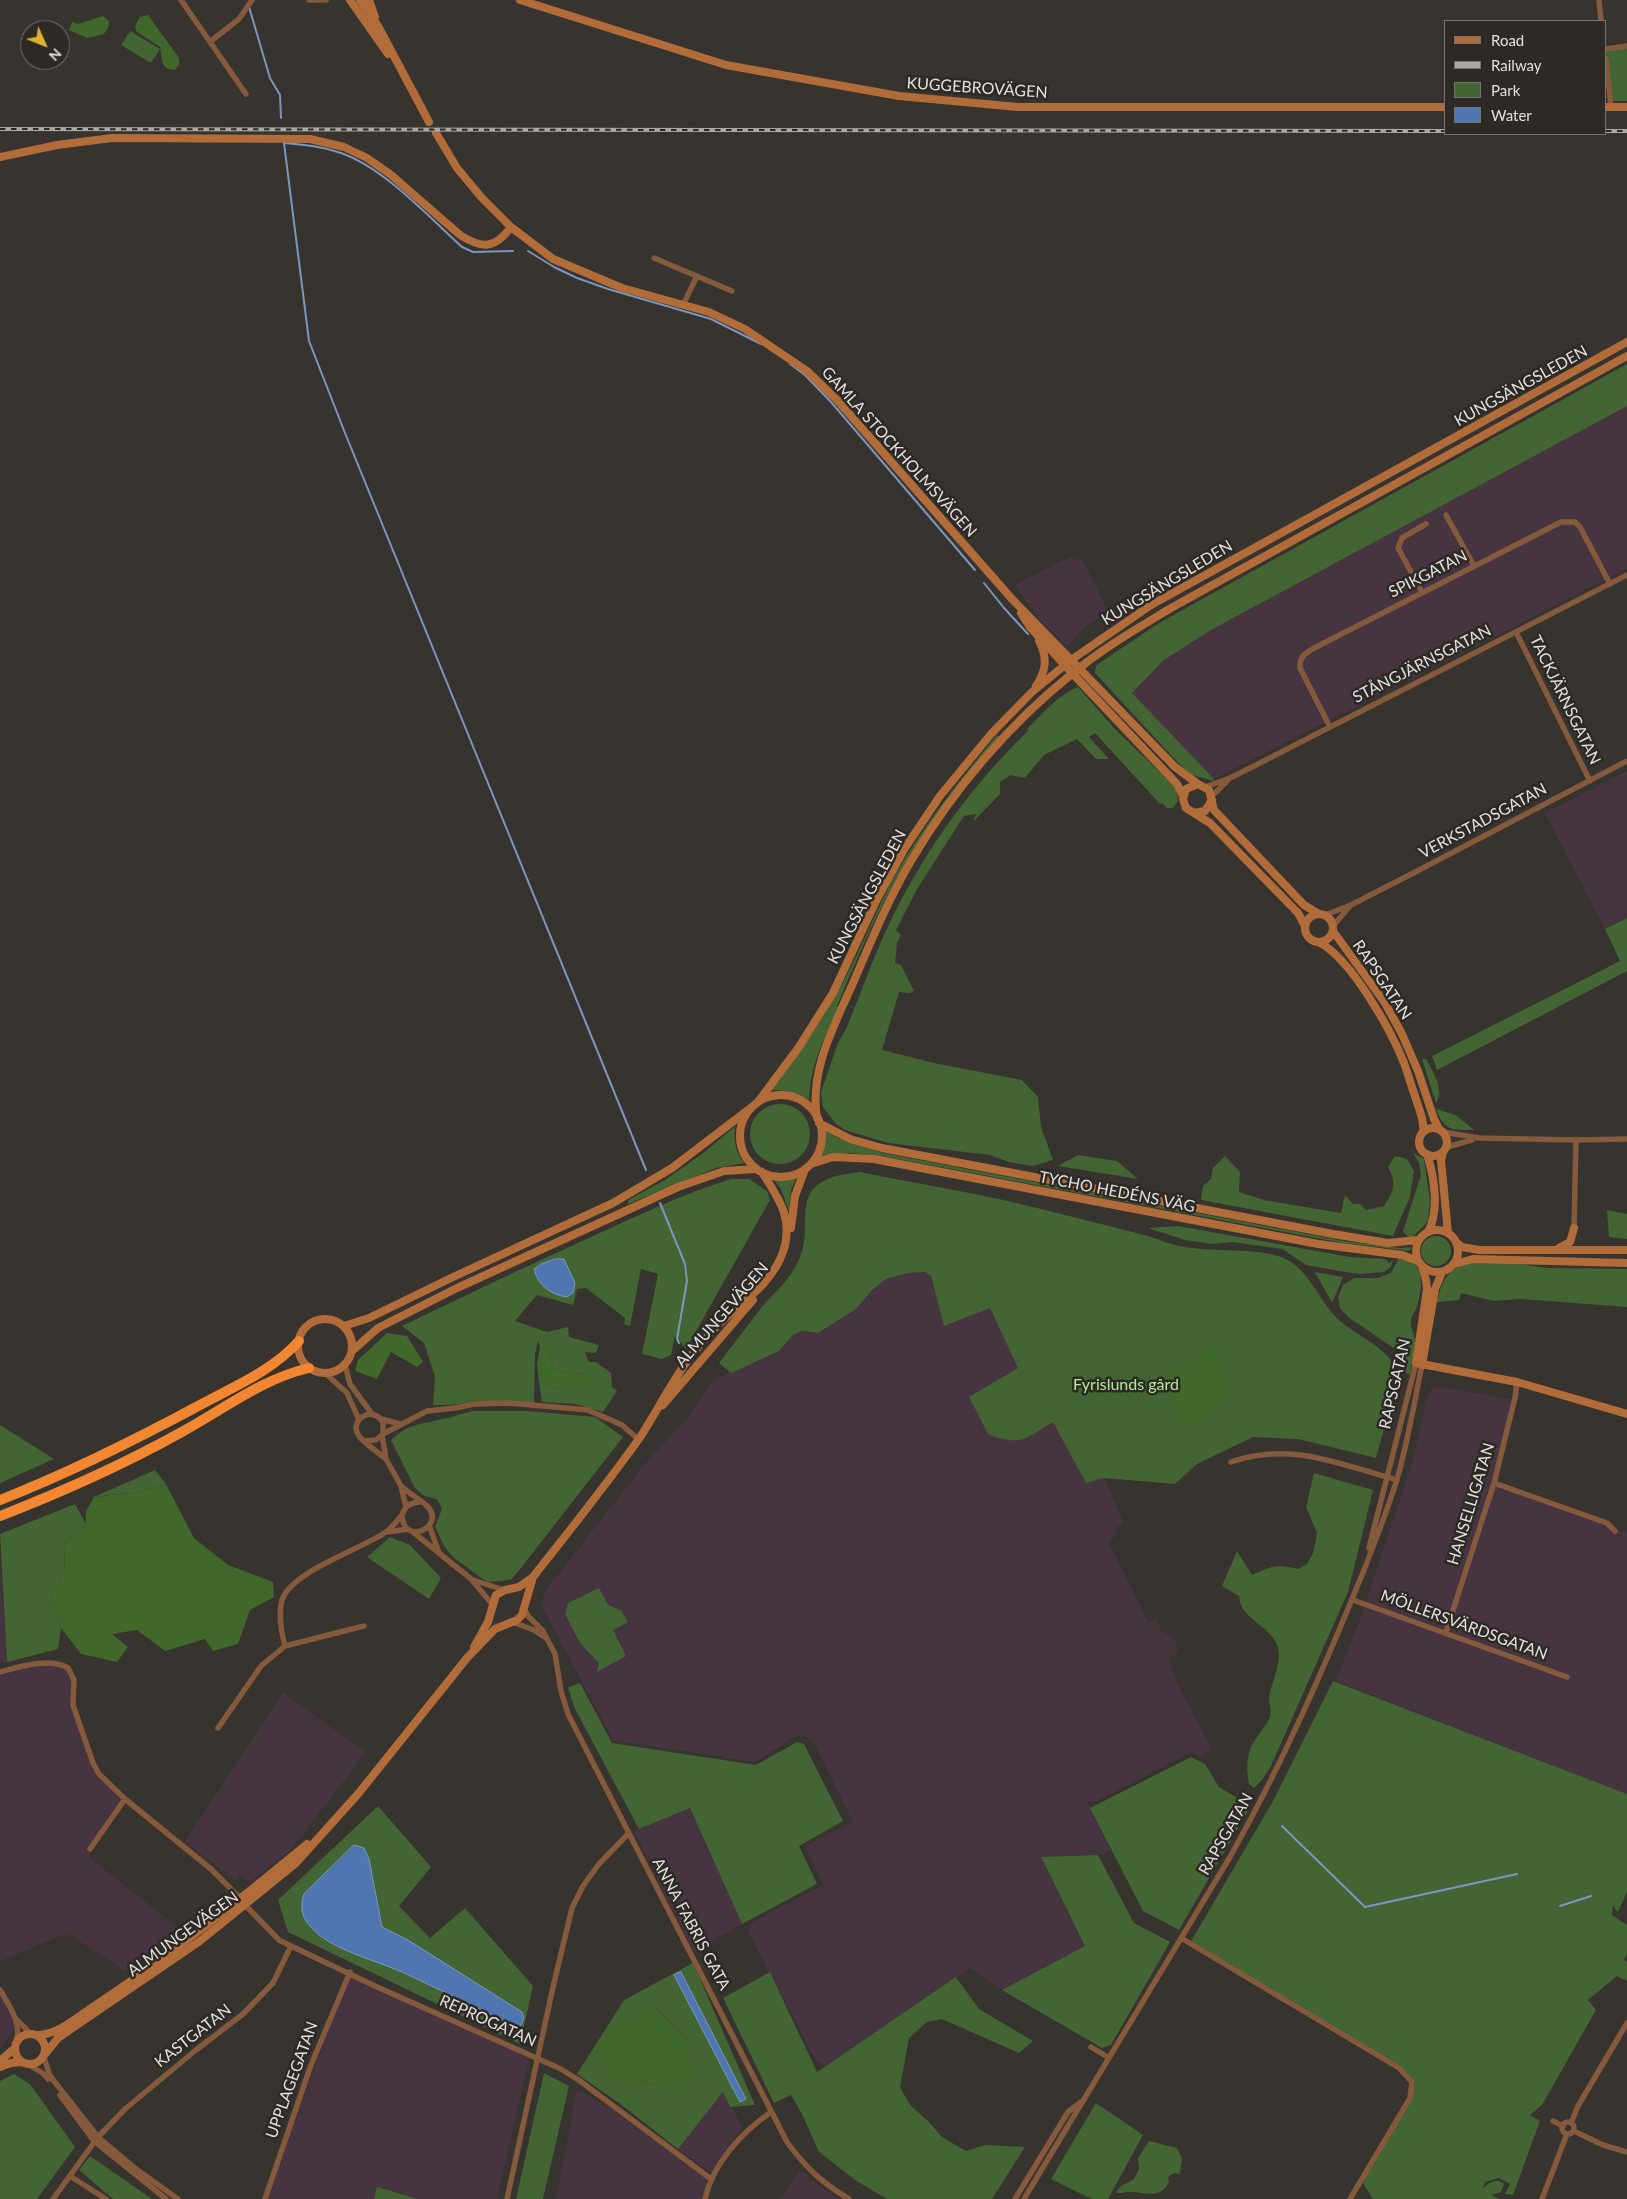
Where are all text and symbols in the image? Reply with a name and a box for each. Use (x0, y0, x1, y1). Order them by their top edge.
north arrow (20, 20, 70, 70)
legend (1444, 20, 1607, 135)
text: Road (1491, 31, 1524, 49)
text: N (46, 45, 65, 65)
text: Railway (1491, 56, 1542, 74)
street label: KUGGEBROVÄGEN (906, 73, 1048, 103)
text: Park (1491, 81, 1520, 99)
text: Water (1491, 106, 1532, 124)
street label: KUNGSÄNGSLEDEN (1451, 341, 1591, 431)
street label: GAMLA STOCKHOLMSVÄGEN (817, 363, 981, 541)
street label: KUNGSÄNGSLEDEN (1098, 536, 1236, 630)
street label: SPIKGATAN (1386, 546, 1470, 602)
street label: STÅNGJÄRNSGATAN (1350, 621, 1494, 707)
street label: TACKJÄRNSGATAN (1525, 632, 1605, 768)
street label: VERKSTADSGATAN (1416, 779, 1550, 863)
street label: KUNGSÄNGSLEDEN (823, 827, 911, 967)
street label: RAPSGATAN (1348, 937, 1416, 1023)
street label: TYCHO HEDÉNS VÄG (1037, 1167, 1197, 1217)
street label: ALMUNGEVÄGEN (671, 1259, 773, 1371)
street label: RAPSGATAN (1375, 1337, 1415, 1431)
park label: Fyrislunds gård (1073, 1375, 1179, 1395)
street label: HANSELLIGATAN (1443, 1441, 1499, 1567)
street label: MÖLLERSVÄRDSGATAN (1378, 1586, 1550, 1664)
street label: RAPSGATAN (1195, 1789, 1257, 1879)
street label: ANNA FABRIS GATA (648, 1854, 734, 1994)
street label: ALMUNGEVÄGEN (124, 1887, 242, 1981)
street label: REPROGATAN (436, 1991, 540, 2051)
street label: KASTGATAN (151, 2000, 235, 2072)
street label: UPPLAGEGATAN (262, 2019, 322, 2141)

